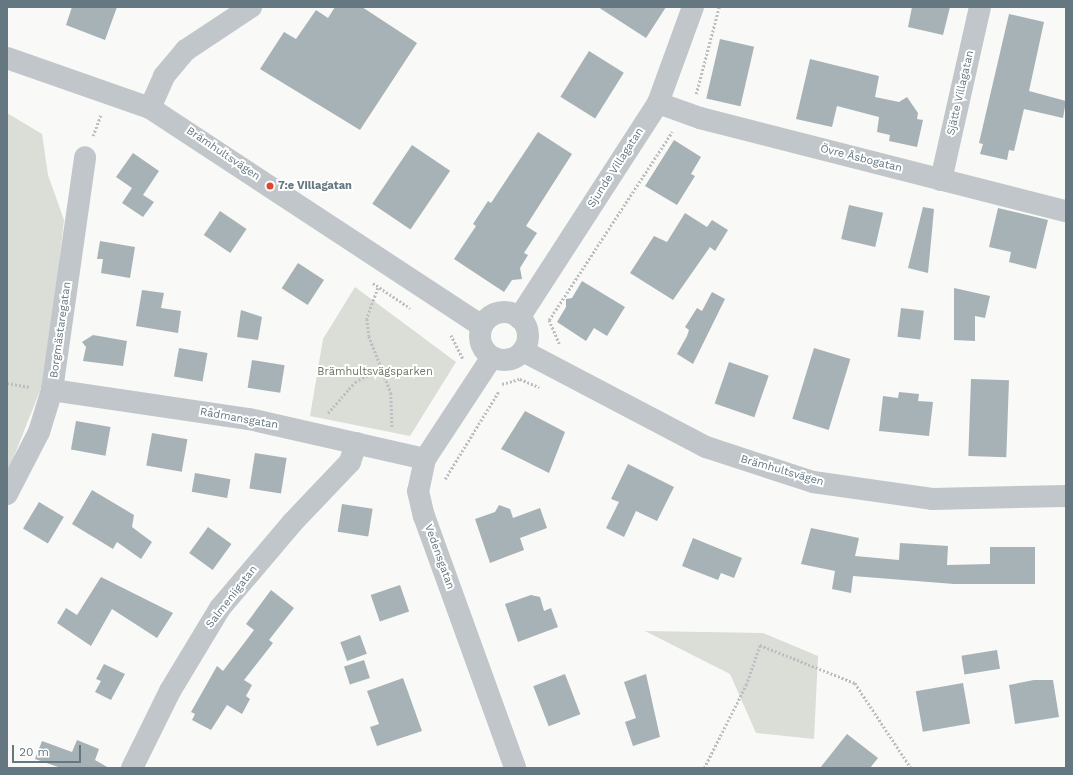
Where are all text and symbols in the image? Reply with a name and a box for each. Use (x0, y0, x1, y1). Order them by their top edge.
street label: Sjätte Villagatan (945, 49, 977, 137)
street label: Brämhultsvägen (184, 124, 262, 184)
street label: Sjunde Villagatan (585, 125, 647, 211)
street label: Övre Åsbogatan (818, 142, 904, 176)
place label: 7:e Villagatan (278, 179, 352, 193)
marker: 7:e Villagatan (265, 181, 275, 191)
street label: Borgmästaregatan (48, 281, 74, 379)
park label: Brämhultsvägsparken (317, 365, 433, 379)
street label: Rådmansgatan (199, 406, 279, 432)
street label: Brämhultsvägen (739, 453, 825, 489)
street label: Vedensgatan (421, 523, 457, 591)
street label: Salmeniigatan (204, 563, 260, 631)
scale bar (14, 737, 83, 763)
text: 20 m (19, 745, 49, 759)

